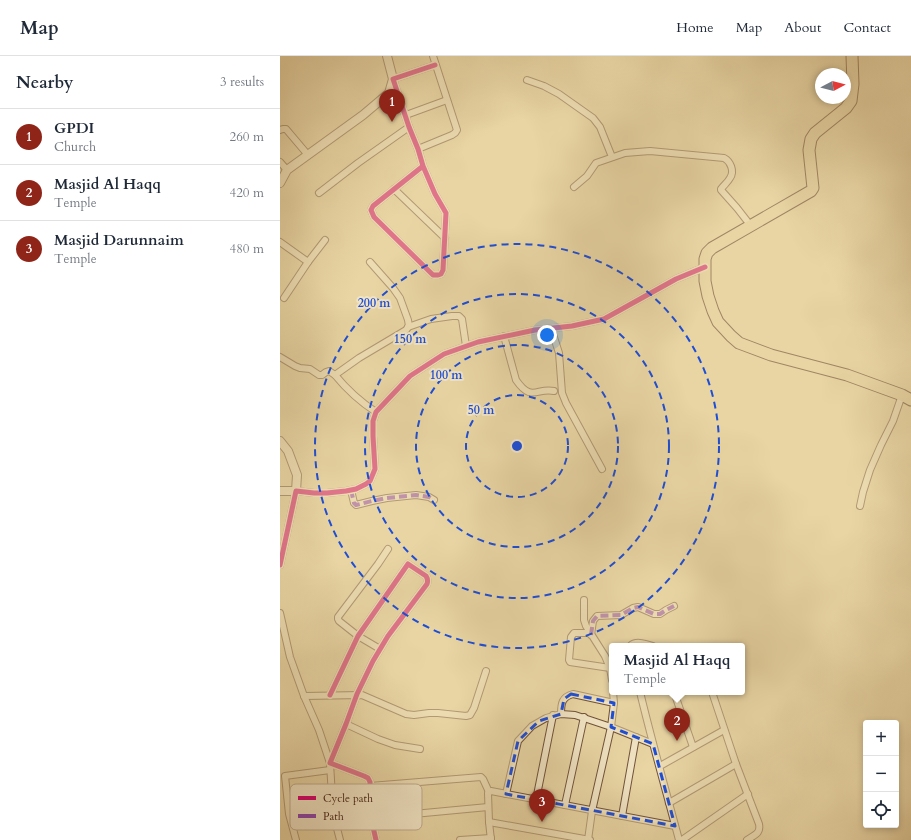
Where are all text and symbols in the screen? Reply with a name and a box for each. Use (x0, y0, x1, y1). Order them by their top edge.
text: Map (20, 15, 59, 41)
text: Home (676, 18, 714, 37)
text: Map (736, 18, 762, 37)
text: About (784, 18, 821, 37)
text: Contact (843, 18, 891, 37)
north arrow (815, 68, 851, 104)
text: Nearby (16, 71, 73, 94)
text: 3 results (220, 73, 264, 91)
pin: 1 (379, 89, 405, 122)
text: GPDI (54, 118, 94, 138)
text: 1 (26, 128, 32, 146)
text: 260 m (230, 128, 264, 146)
text: Church (54, 138, 96, 156)
text: Masjid Al Haqq (54, 174, 161, 194)
text: 2 (26, 184, 32, 202)
text: 420 m (230, 184, 264, 202)
text: Temple (54, 194, 97, 212)
text: Masjid Darunnaim (54, 230, 184, 250)
text: 3 (26, 240, 32, 258)
text: 480 m (230, 240, 264, 258)
text: Temple (54, 250, 97, 268)
text: 200 m (358, 295, 391, 311)
your location (537, 325, 557, 345)
text: 150 m (394, 331, 427, 347)
text: 100 m (430, 367, 463, 383)
text: 50 m (468, 402, 495, 418)
centre of rings (510, 439, 524, 453)
popup (609, 643, 745, 695)
text: Masjid Al Haqq (624, 650, 730, 670)
text: Temple (624, 670, 666, 688)
pin: 2 (664, 708, 690, 741)
map controls (863, 720, 899, 828)
button: + (863, 720, 899, 756)
button: − (863, 756, 899, 792)
legend (290, 784, 422, 830)
pin: 3 (529, 789, 555, 822)
text: Cycle path (323, 791, 373, 806)
button: locate (863, 792, 899, 828)
text: Path (323, 809, 344, 824)

